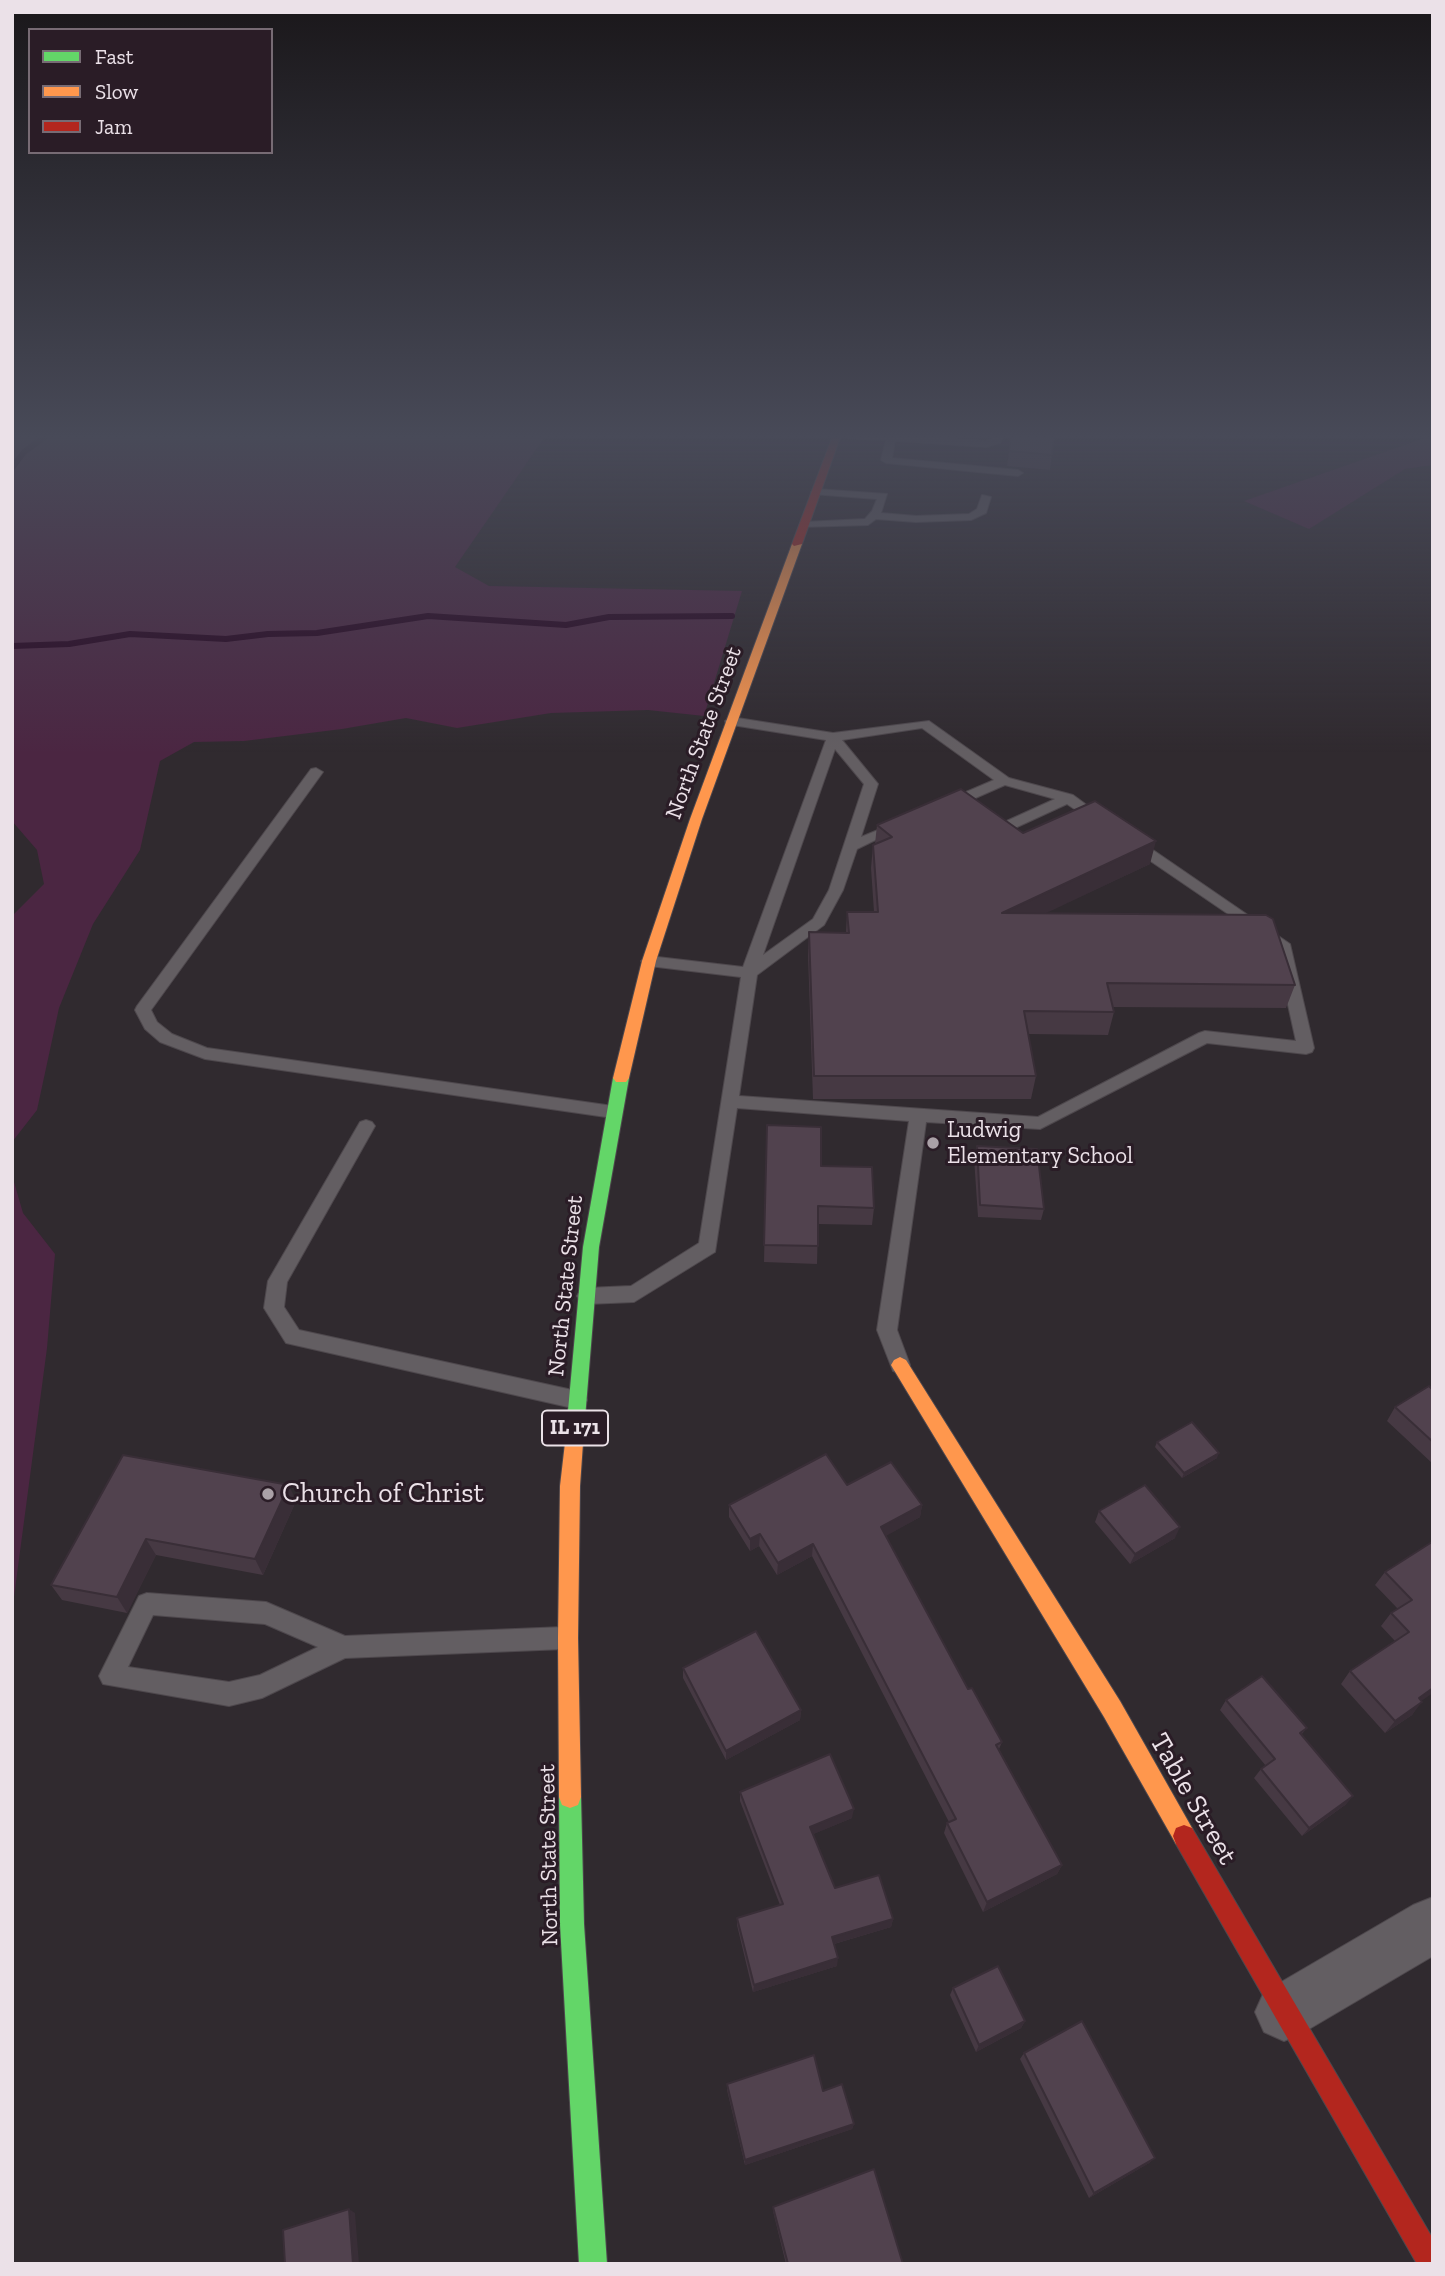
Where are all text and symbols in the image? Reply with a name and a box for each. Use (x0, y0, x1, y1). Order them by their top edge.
legend (28, 28, 273, 154)
text: Fast (95, 44, 134, 69)
text: Slow (95, 79, 138, 104)
text: Jam (95, 114, 132, 139)
street label: North State Street (660, 643, 748, 823)
place label: Ludwig Elementary School (947, 1116, 1133, 1170)
marker: Ludwig Elementary School (925, 1135, 941, 1151)
street label: North State Street (543, 1194, 589, 1378)
road number: IL 171 (542, 1410, 608, 1446)
place label: Church of Christ (282, 1477, 484, 1511)
marker: Church of Christ (260, 1486, 276, 1502)
street label: Table Street (1142, 1727, 1244, 1871)
street label: North State Street (534, 1764, 564, 1946)

